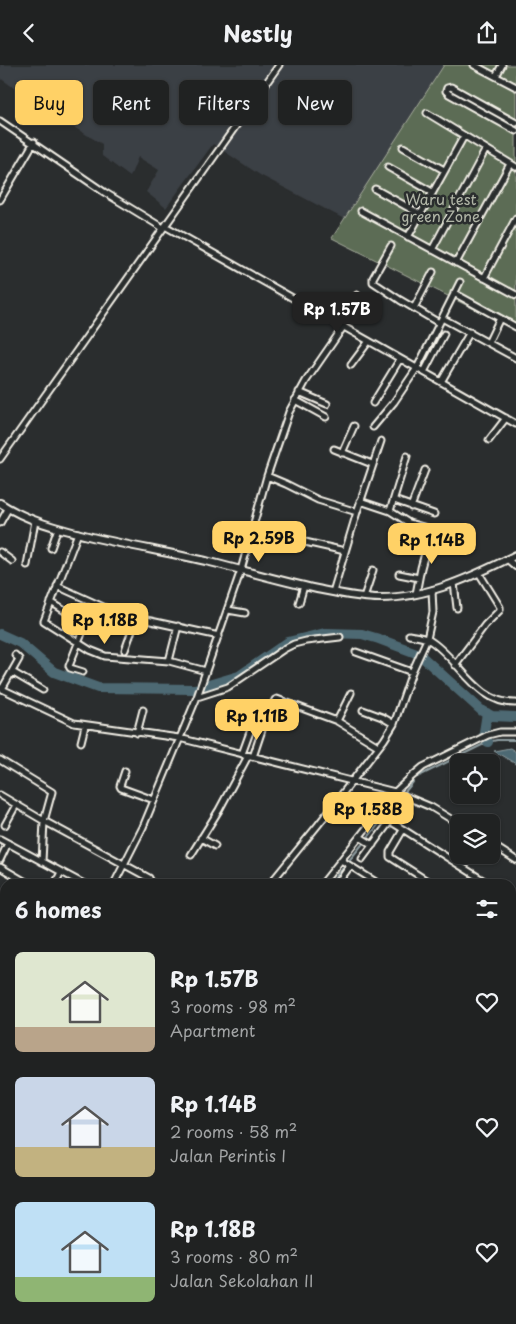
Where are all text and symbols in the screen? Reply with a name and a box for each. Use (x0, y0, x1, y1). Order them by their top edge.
text: Nestly (223, 16, 293, 49)
icon: back (15, 19, 43, 47)
icon: share (473, 19, 501, 47)
chip: Buy (15, 80, 83, 125)
chip: Rent (93, 80, 169, 125)
chip: Filters (179, 80, 268, 125)
chip: New (278, 80, 352, 125)
park label: Waru test green Zone (401, 187, 481, 227)
pin: Rp 1.57B (285, 291, 389, 334)
text: Rp 1.57B (303, 296, 371, 320)
pin: Rp 2.59B (207, 521, 311, 563)
pin: Rp 1.14B (380, 523, 484, 565)
text: Rp 2.59B (223, 525, 295, 549)
text: Rp 1.14B (399, 527, 465, 551)
pin: Rp 1.18B (53, 603, 157, 645)
text: Rp 1.18B (72, 607, 138, 631)
pin: Rp 1.11B (205, 699, 309, 741)
text: Rp 1.11B (226, 703, 288, 727)
map controls (450, 754, 500, 864)
button: locate (450, 754, 500, 804)
pin: Rp 1.58B (316, 791, 420, 834)
text: Rp 1.58B (334, 796, 402, 820)
button: layers (450, 814, 500, 864)
text: 6 homes (15, 893, 101, 925)
icon: filters (473, 895, 501, 923)
text: Rp 1.57B (170, 962, 259, 994)
icon: home (55, 972, 115, 1032)
icon: heart (473, 988, 501, 1016)
text: 3 rooms · 98 m² (170, 994, 296, 1018)
text: Apartment (170, 1018, 255, 1042)
text: Rp 1.14B (170, 1087, 257, 1119)
icon: home (55, 1097, 115, 1157)
icon: heart (473, 1113, 501, 1141)
text: 2 rooms · 58 m² (170, 1119, 297, 1143)
text: Jalan Perintis I (170, 1143, 286, 1167)
text: Rp 1.18B (170, 1212, 256, 1244)
icon: home (55, 1222, 115, 1282)
icon: heart (473, 1238, 501, 1266)
text: 3 rooms · 80 m² (170, 1244, 298, 1268)
text: Jalan Sekolahan II (170, 1268, 313, 1292)

